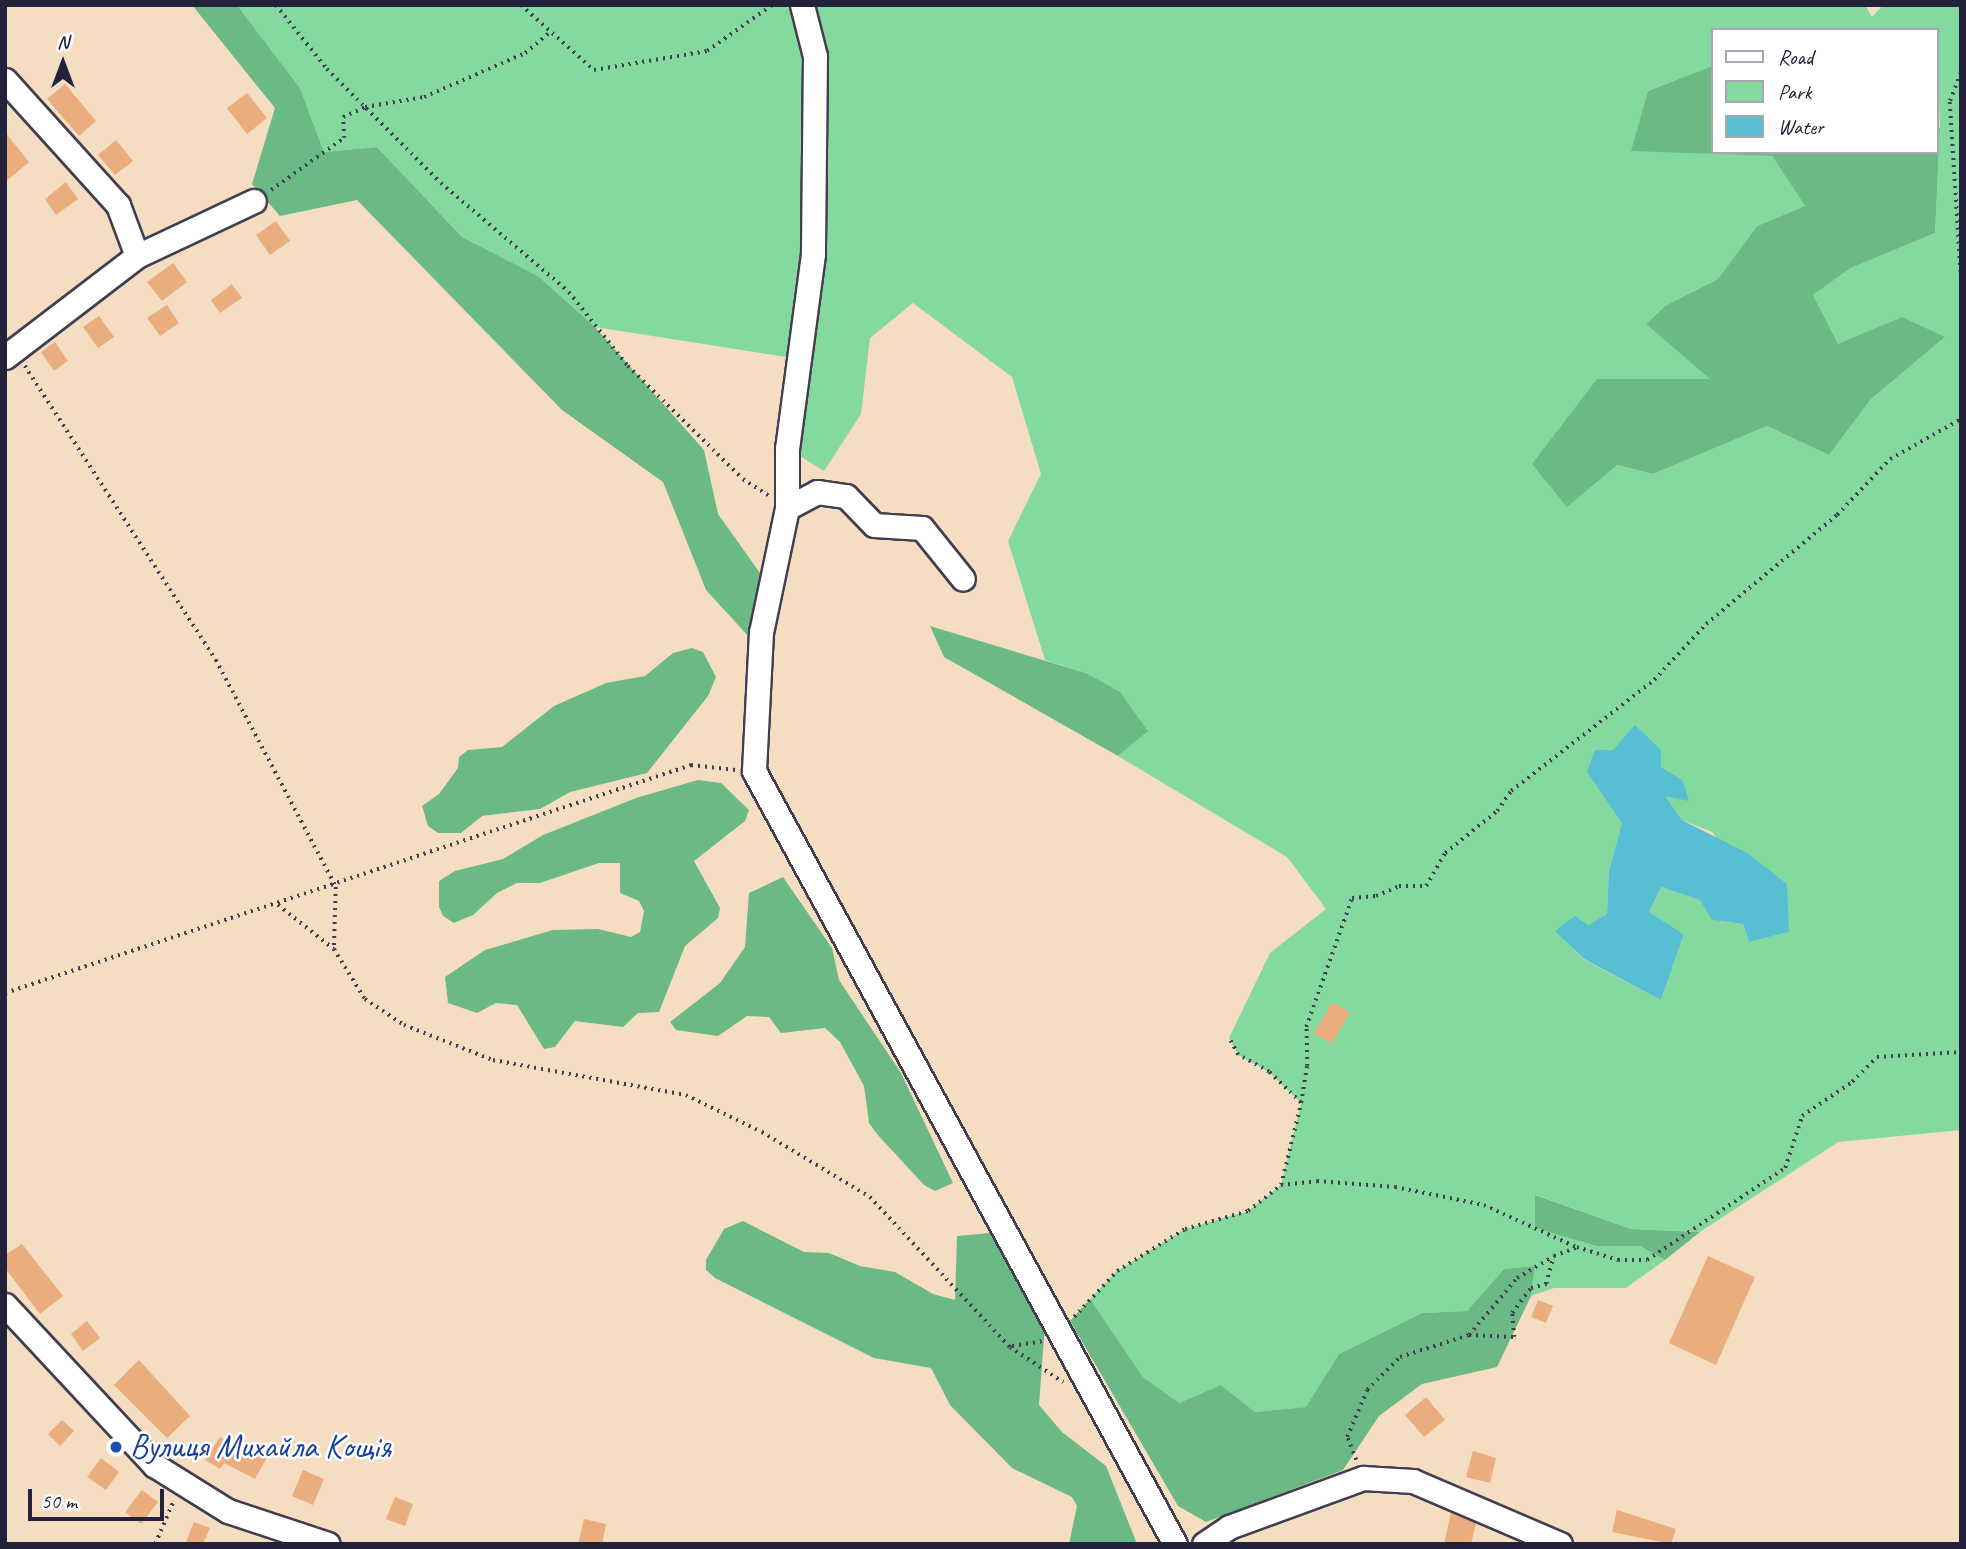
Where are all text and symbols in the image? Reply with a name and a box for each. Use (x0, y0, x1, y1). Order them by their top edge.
north arrow (28, 28, 98, 98)
legend (1710, 28, 1938, 154)
text: N (57, 30, 69, 54)
text: Road (1778, 44, 1813, 70)
text: Park (1778, 79, 1811, 105)
text: Water (1778, 114, 1824, 140)
place label: Вулиця Михайла Кощія (130, 1427, 387, 1467)
marker: Вулиця Михайла Кощія (108, 1439, 124, 1455)
scale bar (32, 1476, 168, 1520)
text: 50 m (41, 1488, 77, 1514)

